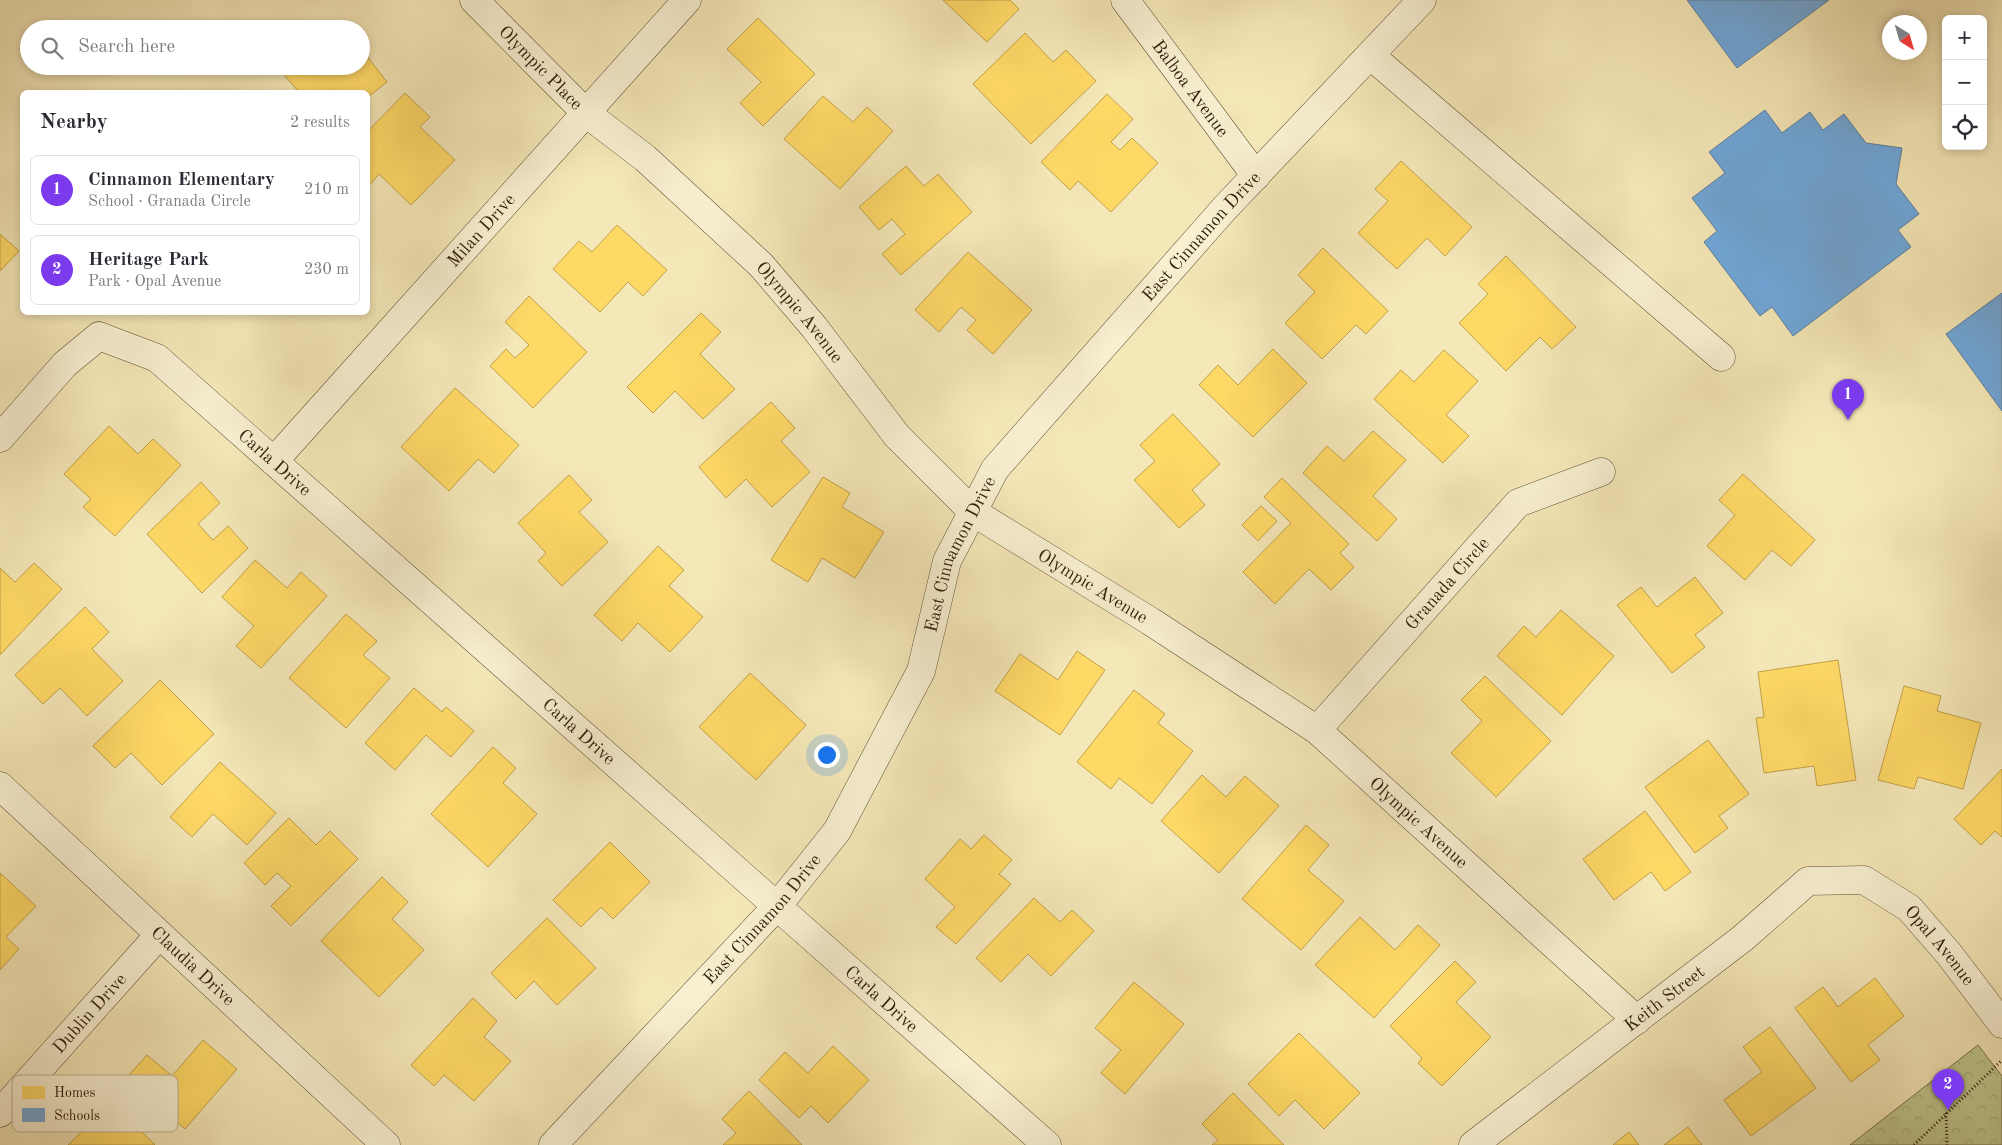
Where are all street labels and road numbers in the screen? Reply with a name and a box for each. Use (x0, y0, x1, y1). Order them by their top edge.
street label: Olympic Place (495, 23, 585, 114)
street label: Balboa Avenue (1148, 37, 1232, 141)
street label: East Cinnamon Drive (1139, 169, 1264, 305)
street label: Milan Drive (444, 191, 519, 271)
street label: Olympic Avenue (752, 258, 846, 367)
street label: Carla Drive (234, 426, 314, 500)
street label: East Cinnamon Drive (922, 474, 999, 634)
street label: Granada Circle (1402, 534, 1493, 634)
street label: Olympic Avenue (1034, 546, 1151, 627)
street label: Carla Drive (539, 695, 618, 769)
street label: Olympic Avenue (1366, 774, 1471, 872)
street label: East Cinnamon Drive (701, 851, 825, 988)
street label: Opal Avenue (1901, 902, 1977, 989)
street label: Claudia Drive (147, 924, 238, 1010)
street label: Carla Drive (841, 963, 921, 1036)
street label: Keith Street (1621, 963, 1708, 1035)
street label: Dublin Drive (50, 970, 130, 1057)

